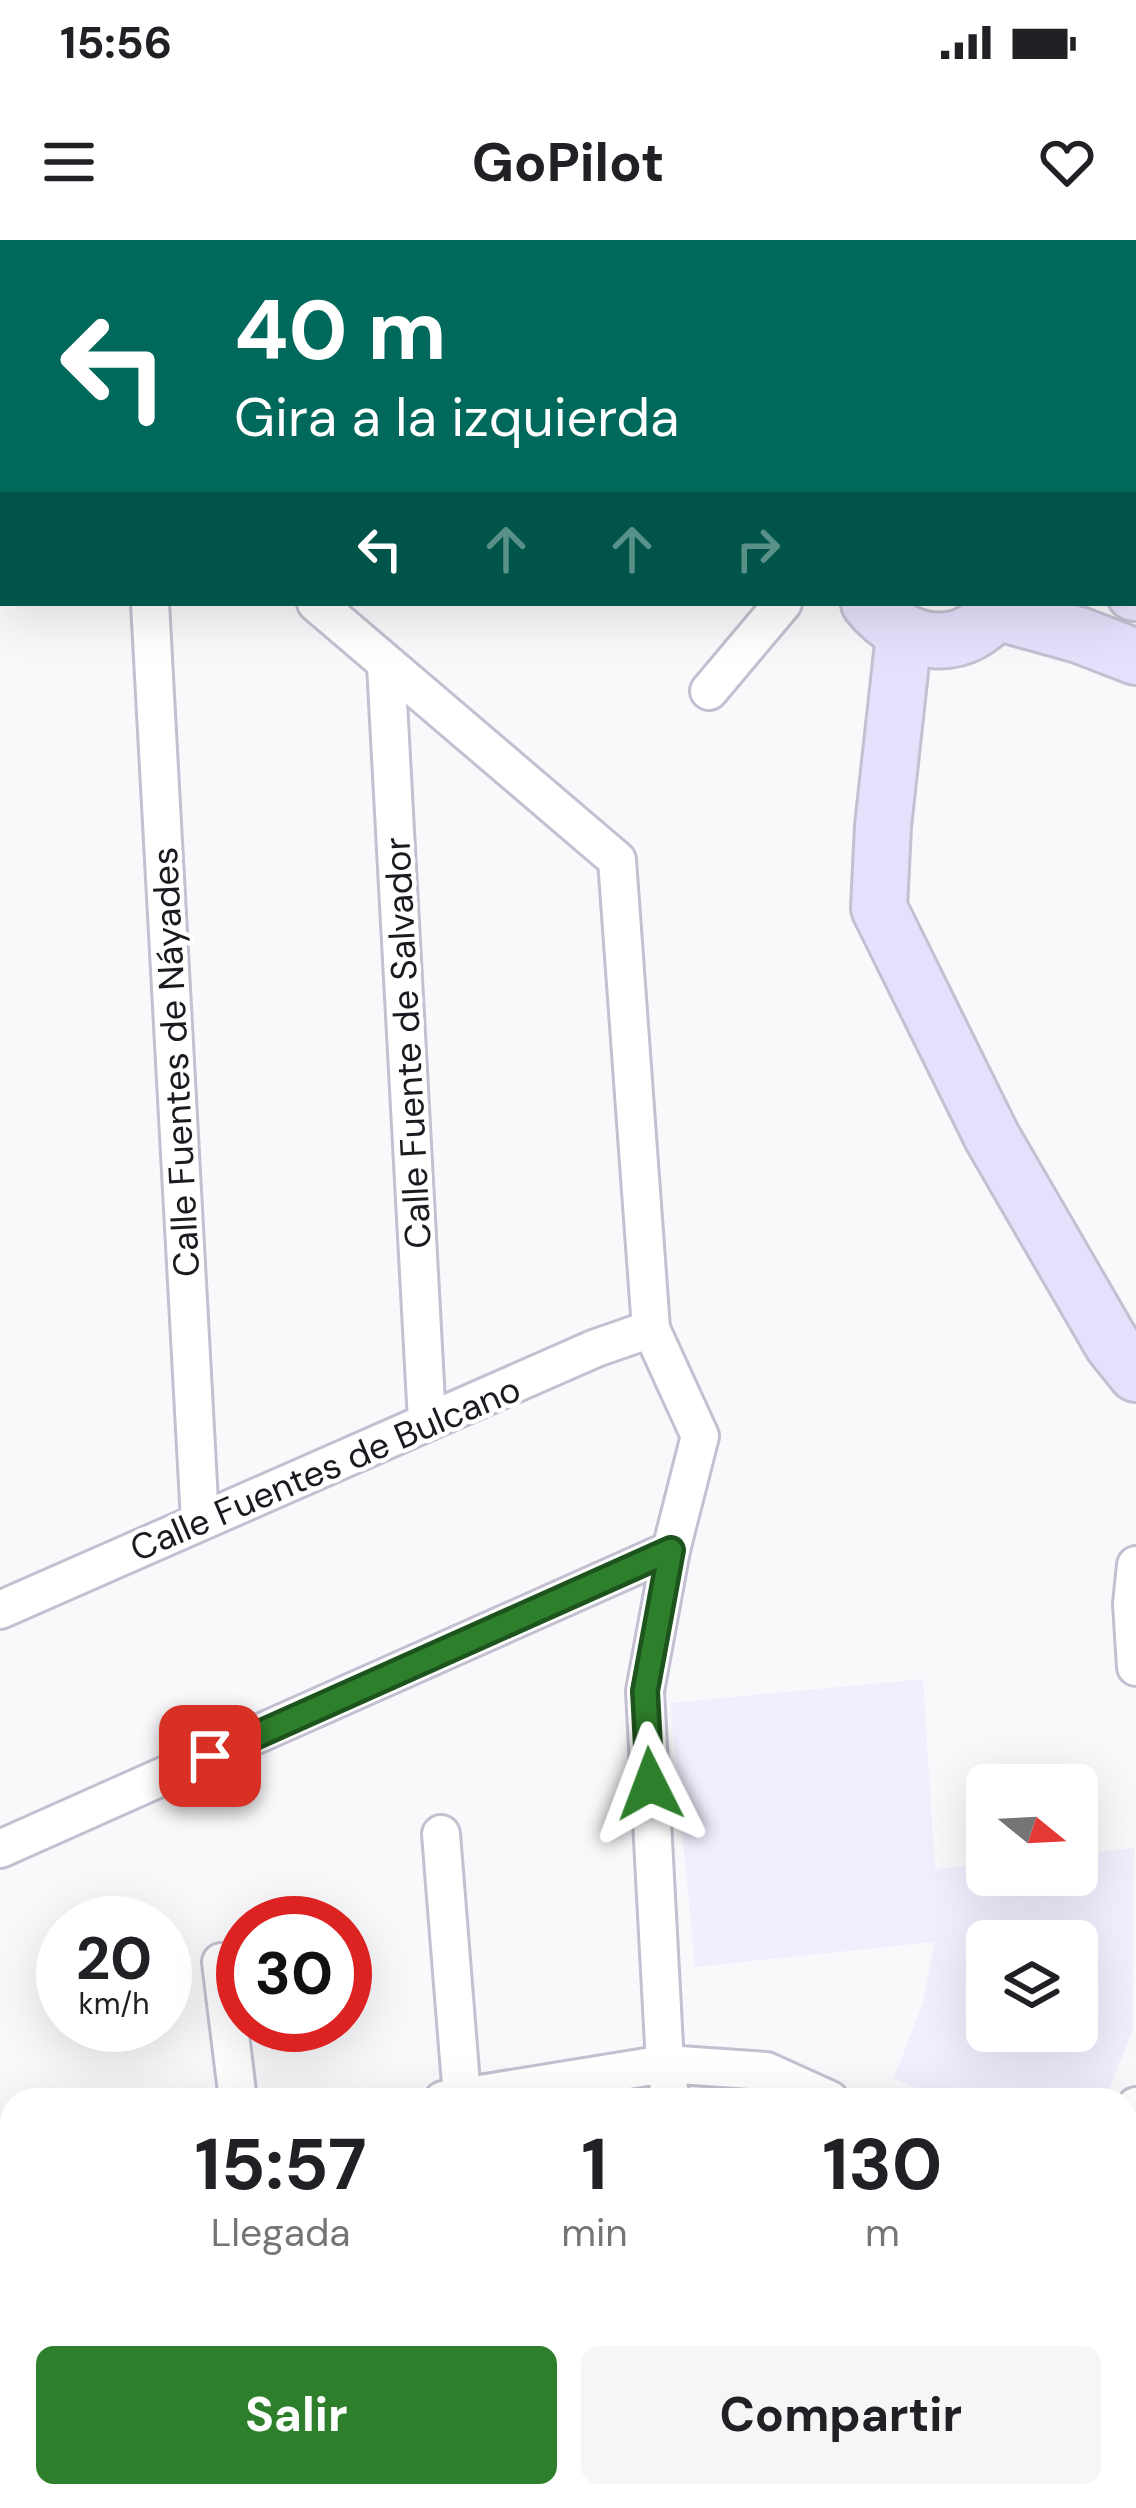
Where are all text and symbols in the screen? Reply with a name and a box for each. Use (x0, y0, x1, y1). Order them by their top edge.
text: 15:56 (60, 13, 172, 72)
text: GoPilot (472, 127, 664, 198)
icon: menu (36, 129, 102, 195)
icon: heart (1034, 129, 1100, 195)
text: 40 m (234, 276, 447, 385)
icon: left (36, 288, 192, 444)
text: Gira a la izquierda (234, 382, 679, 453)
icon: left (347, 516, 413, 582)
icon: ahead (473, 516, 539, 582)
icon: ahead (599, 516, 665, 582)
icon: right (725, 516, 791, 582)
street label: Calle Fuente de Salvador (373, 836, 442, 1250)
street label: Calle Fuentes de Náyades (141, 846, 210, 1278)
street label: Calle Fuentes de Bulcano (123, 1365, 527, 1572)
pin (159, 1705, 261, 1807)
position arrow (587, 1721, 713, 1847)
icon: arrive (177, 1723, 243, 1789)
north arrow (966, 1764, 1098, 1896)
map controls (966, 1764, 1098, 2052)
speed limit sign: 30 (216, 1896, 372, 2052)
text: 20 (76, 1919, 152, 1998)
button: layers (966, 1920, 1098, 2052)
text: km/h (79, 1984, 149, 2023)
text: 15:57 (194, 2118, 367, 2211)
text: 1 (581, 2118, 608, 2211)
text: 130 (822, 2118, 943, 2211)
text: Llegada (211, 2207, 351, 2258)
text: min (561, 2207, 628, 2258)
text: m (865, 2207, 900, 2258)
button: Salir (36, 2346, 557, 2484)
button: Compartir (581, 2346, 1101, 2484)

